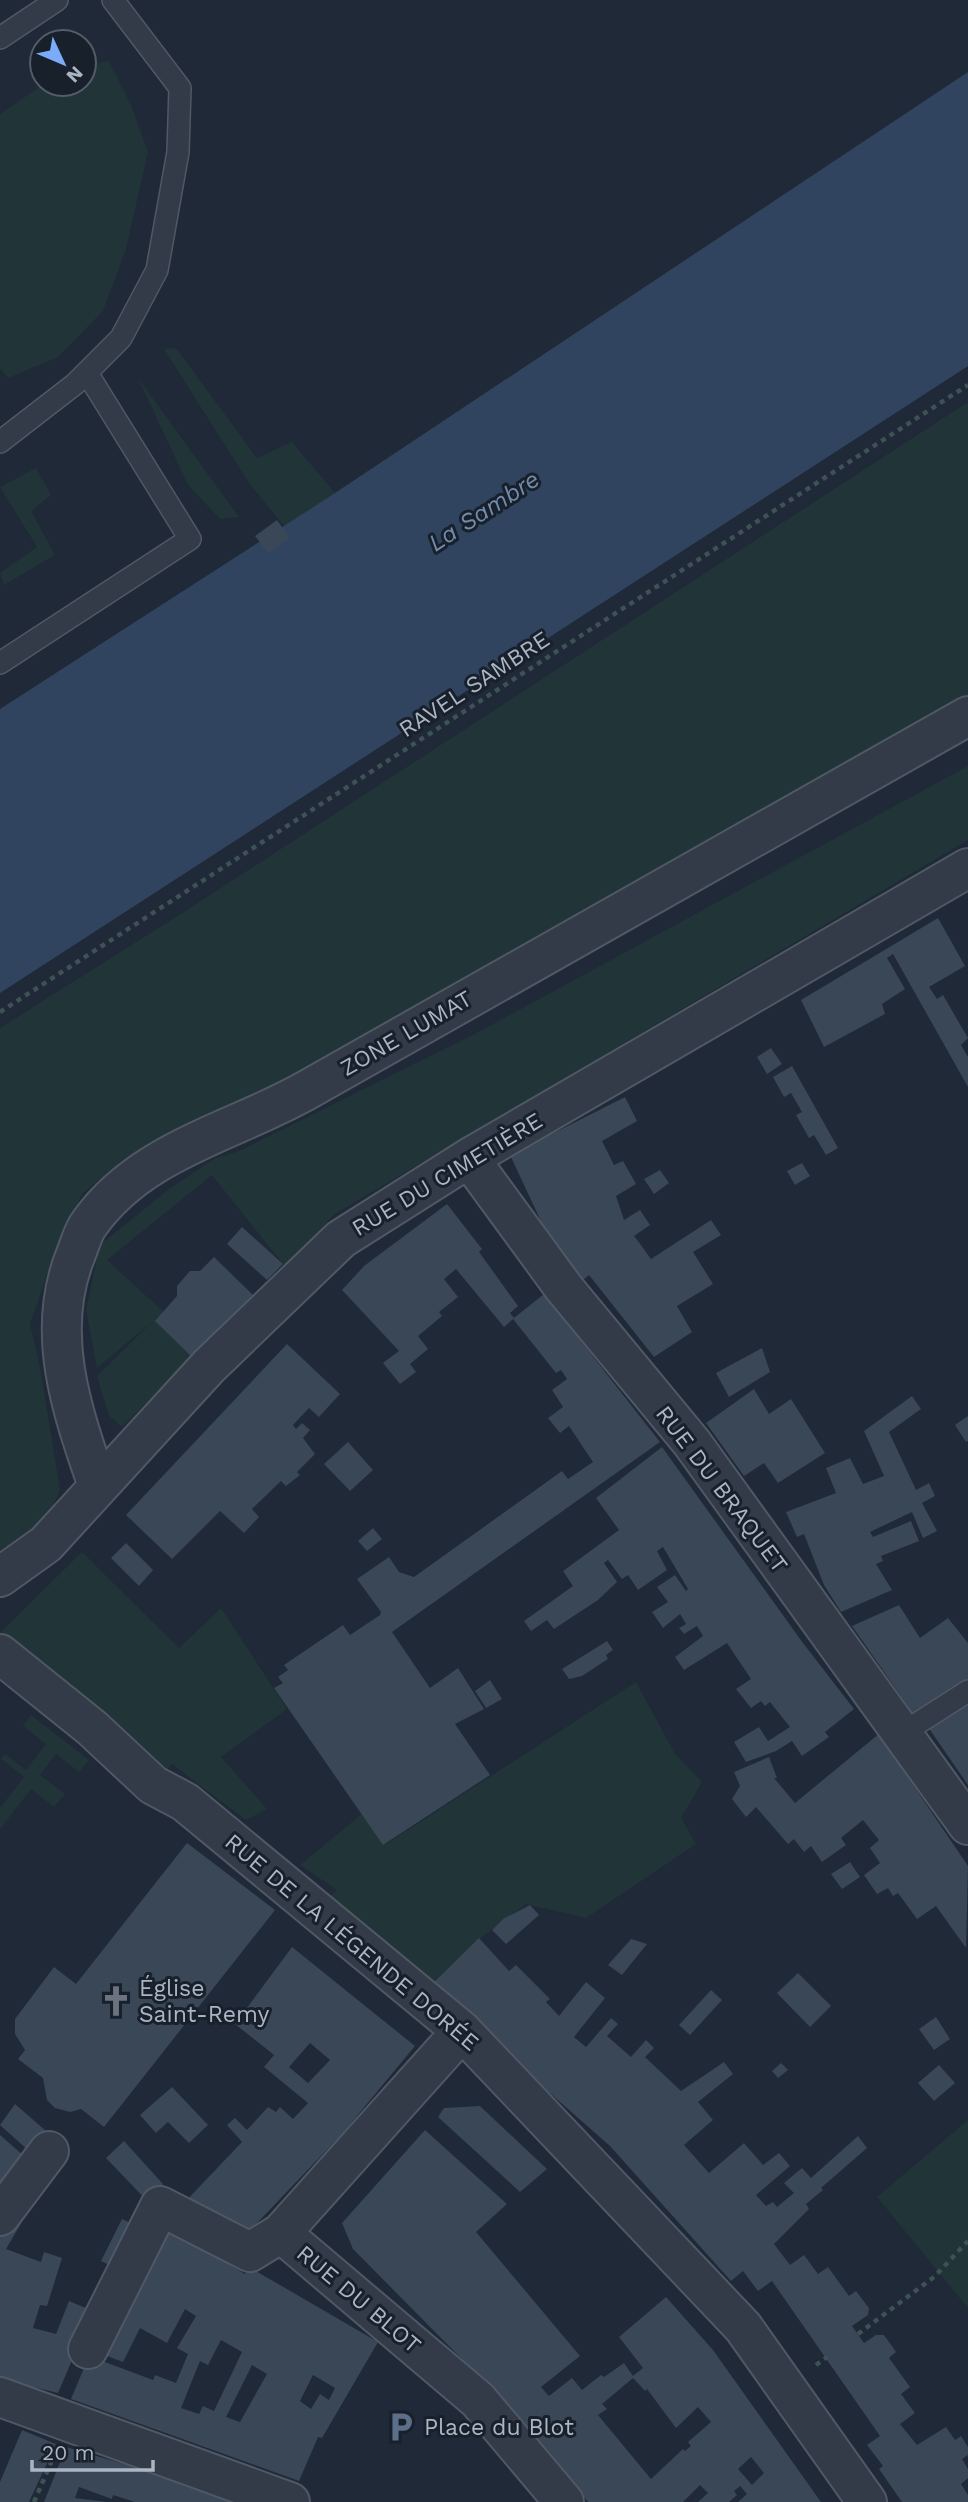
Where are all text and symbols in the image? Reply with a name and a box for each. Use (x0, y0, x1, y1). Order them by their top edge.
north arrow (28, 28, 98, 98)
text: N (62, 61, 88, 88)
water label: La Sambre (423, 465, 545, 557)
street label: RAVEL SAMBRE (394, 626, 555, 743)
street label: ZONE LUMAT (336, 985, 477, 1082)
street label: RUE DU CIMETIÈRE (347, 1107, 547, 1242)
street label: RUE DU BRAQUET (650, 1401, 793, 1578)
street label: RUE DE LA LÉGENDE DORÉE (219, 1828, 484, 2056)
place label: Église Saint-Remy (139, 1975, 270, 2028)
church icon: Église Saint-Remy (99, 1984, 133, 2018)
street label: RUE DU BLOT (291, 2240, 426, 2359)
parking icon: Place du Blot (384, 2410, 418, 2444)
place label: Place du Blot (424, 2414, 574, 2441)
scale bar (32, 2428, 152, 2472)
text: 20 m (42, 2440, 94, 2465)

